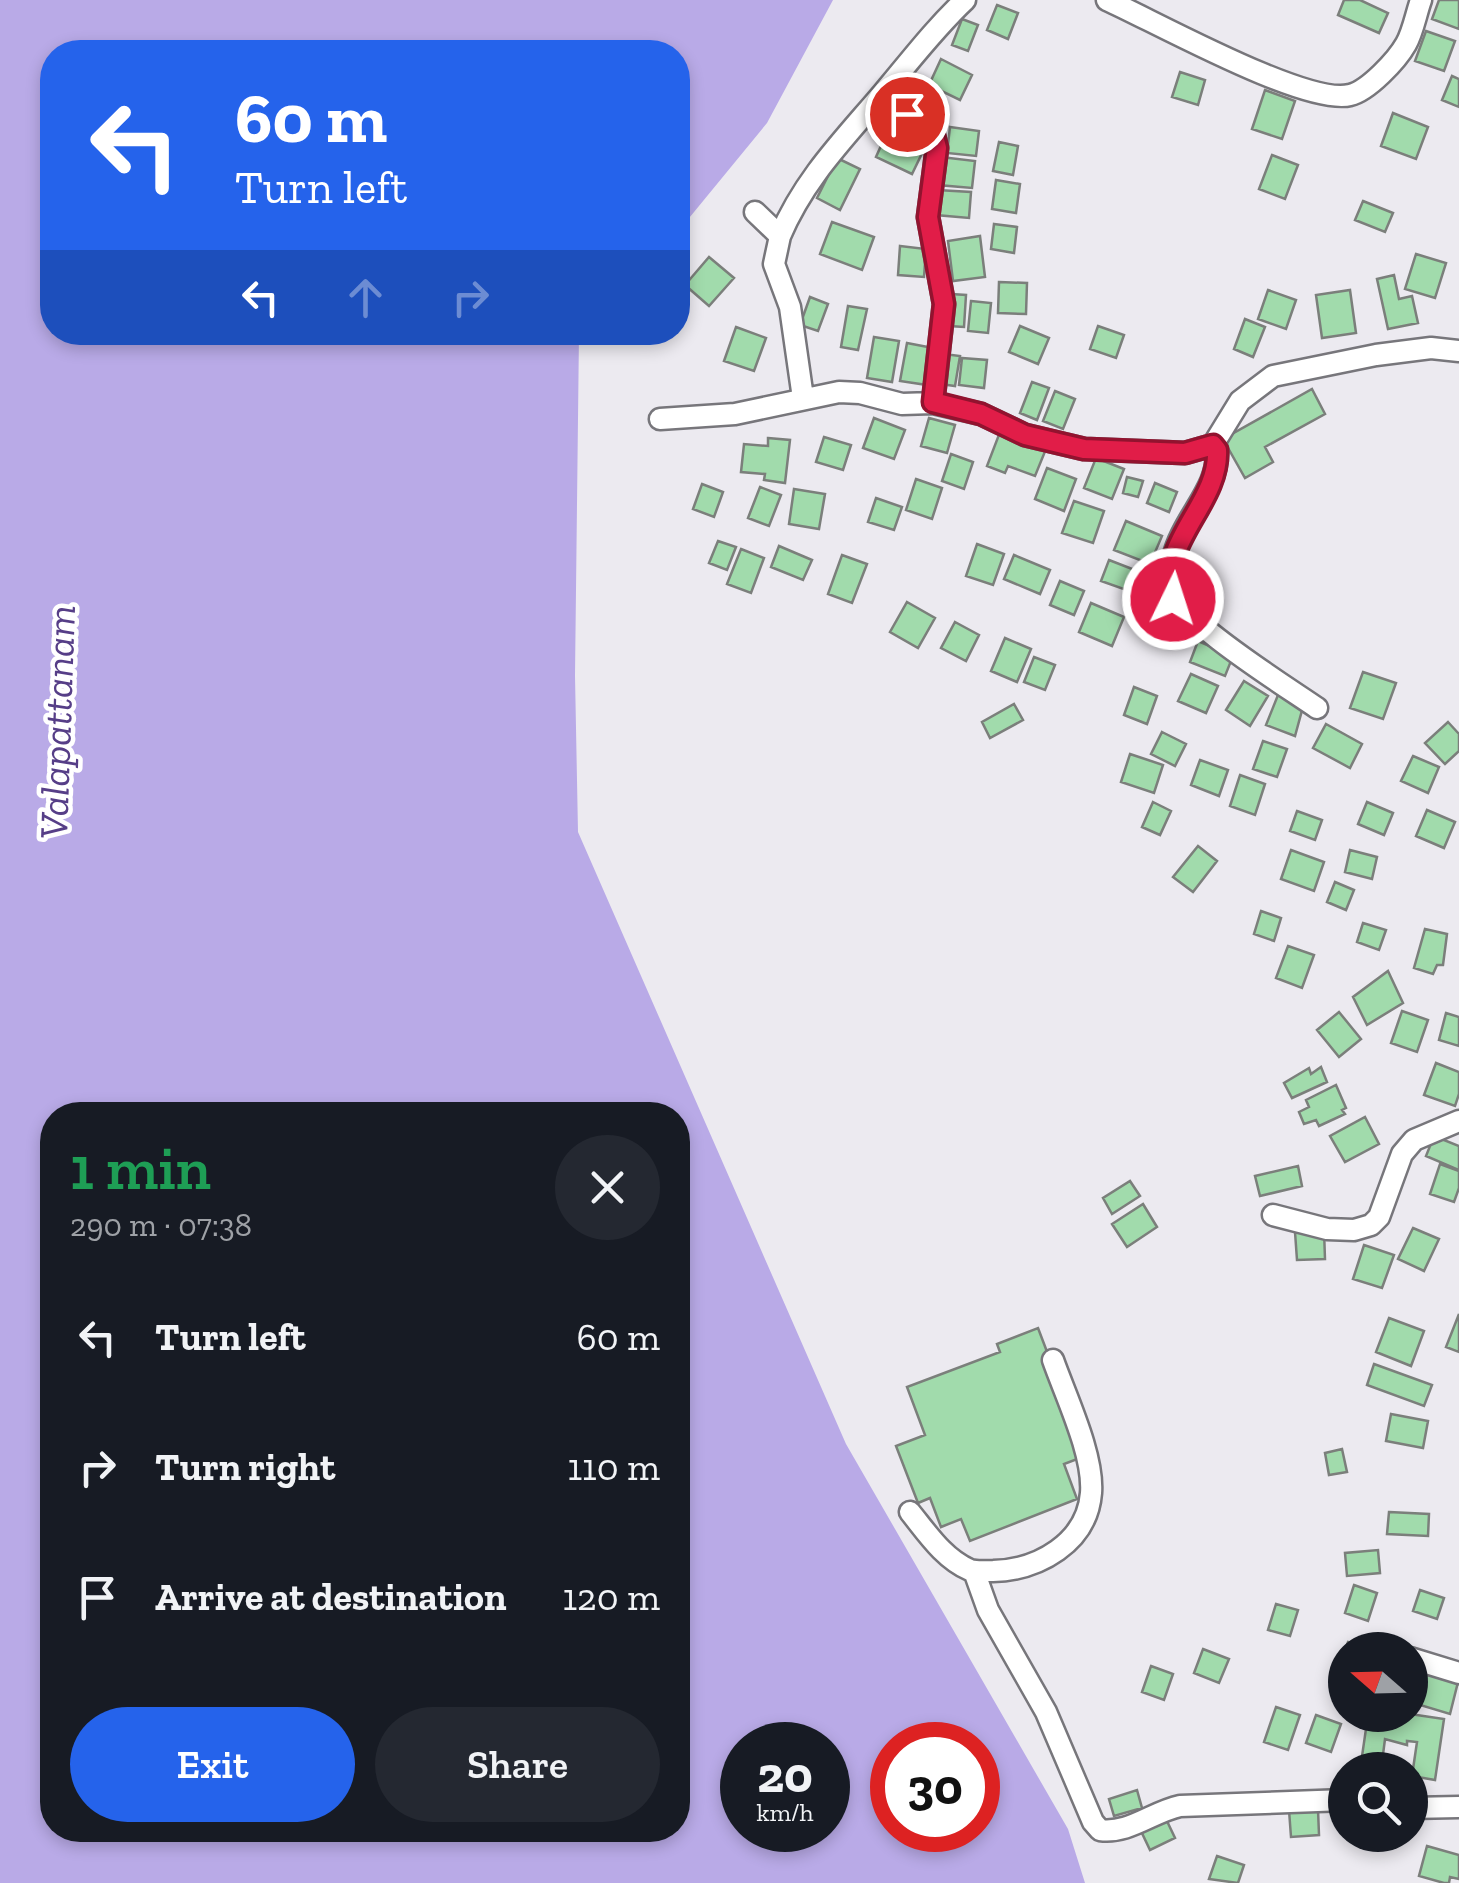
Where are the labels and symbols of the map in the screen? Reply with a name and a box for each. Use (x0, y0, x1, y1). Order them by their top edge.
pin (865, 72, 950, 157)
position arrow (1121, 547, 1225, 651)
water label: Valapattanam (29, 604, 85, 840)
north arrow (1328, 1632, 1428, 1732)
speed limit sign: 30 (870, 1722, 1000, 1852)

